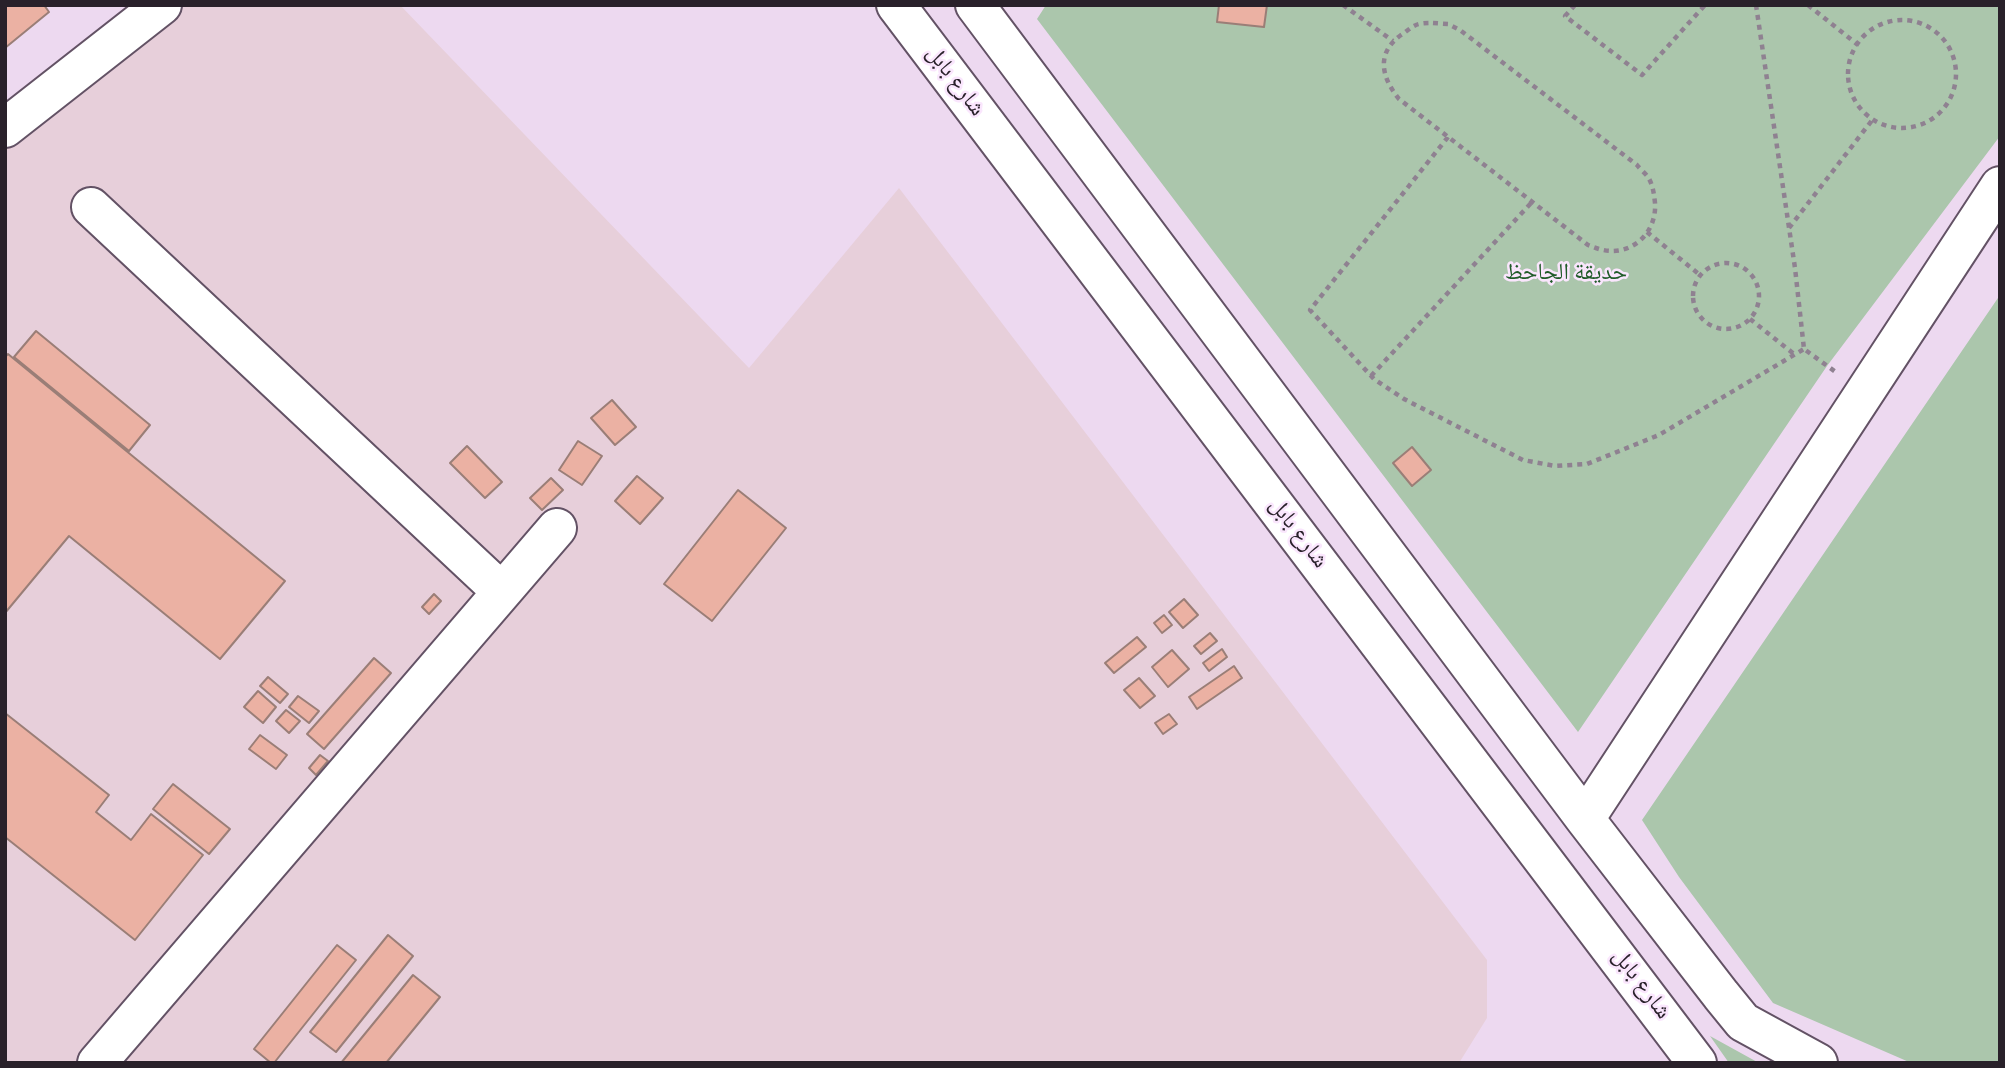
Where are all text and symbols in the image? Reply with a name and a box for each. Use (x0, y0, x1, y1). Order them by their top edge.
street label: شارع بابل (919, 41, 989, 123)
park label: حديقة الجاحظ (1505, 260, 1627, 288)
street label: شارع بابل (1262, 493, 1332, 575)
street label: شارع بابل (1605, 944, 1675, 1026)

